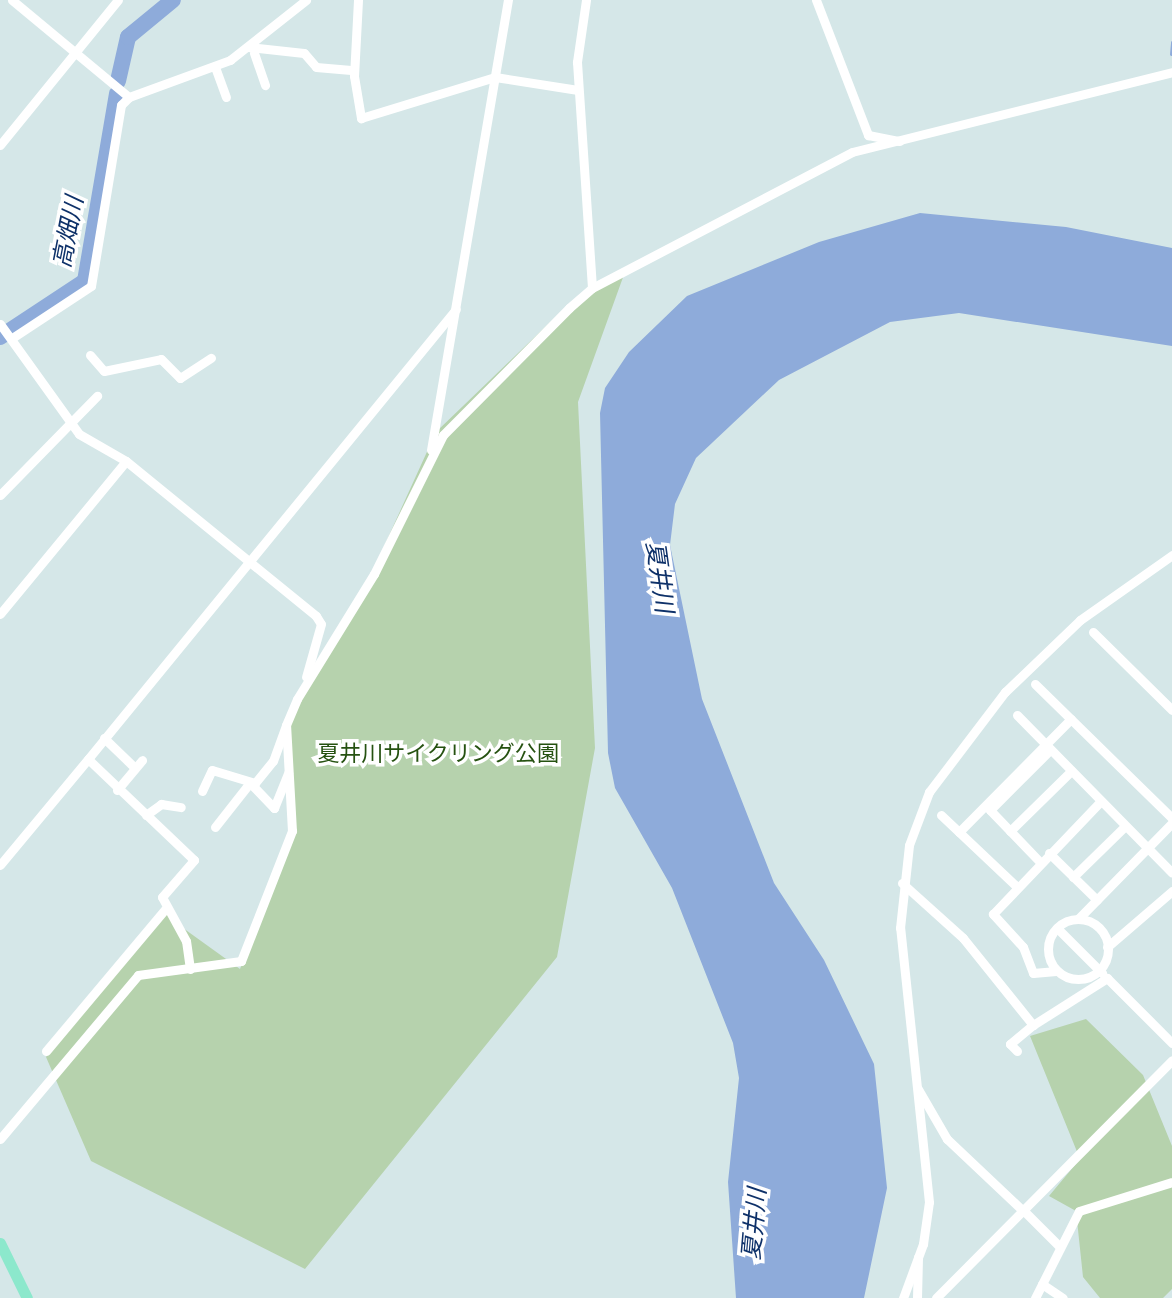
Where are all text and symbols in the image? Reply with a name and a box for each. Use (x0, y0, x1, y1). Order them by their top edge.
water label: 高畑川 (47, 194, 89, 270)
water label: 夏井川 (641, 539, 679, 615)
park label: 夏井川サイクリング公園 (317, 741, 559, 767)
water label: 夏井川 (737, 1187, 771, 1261)

